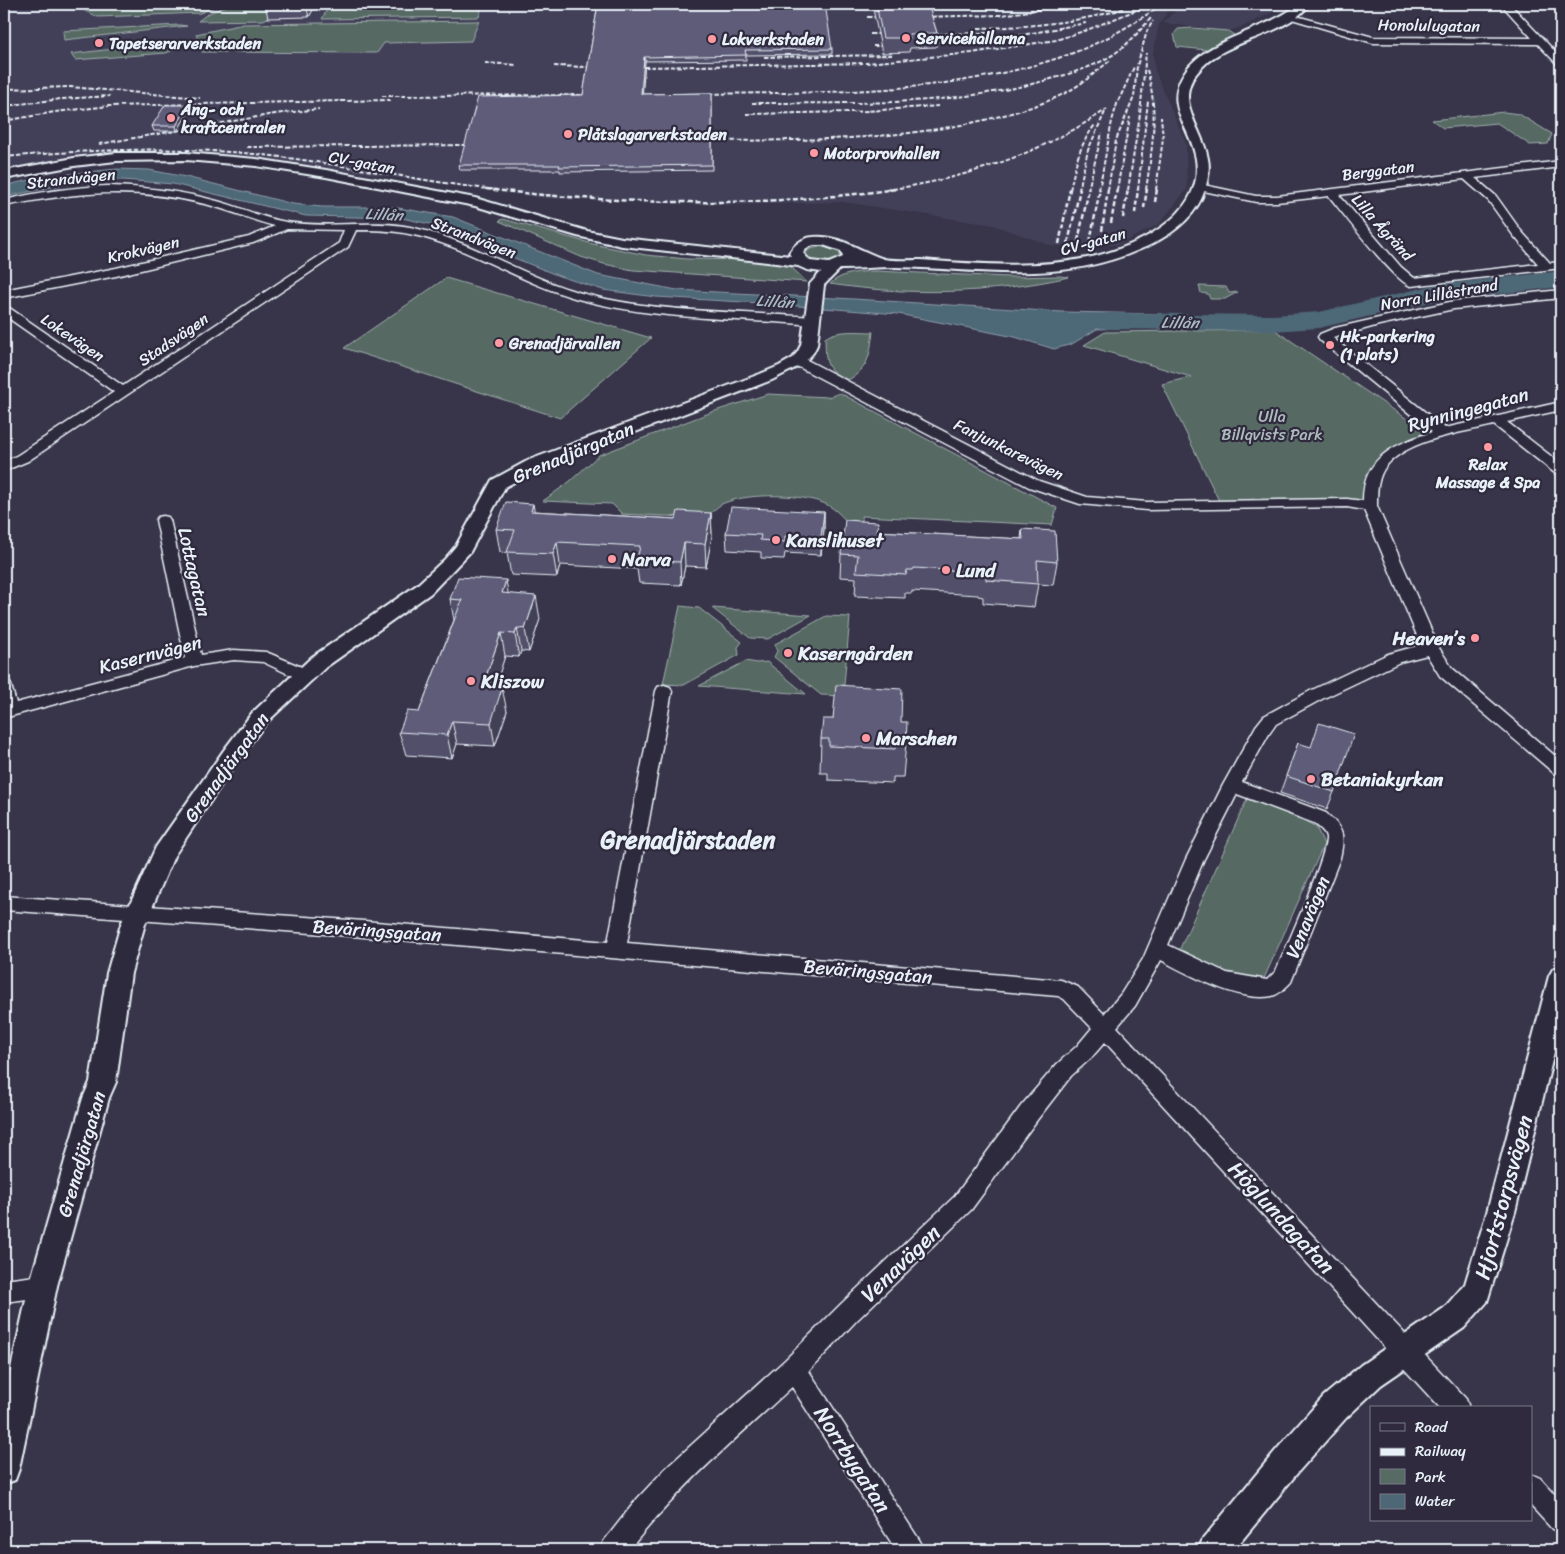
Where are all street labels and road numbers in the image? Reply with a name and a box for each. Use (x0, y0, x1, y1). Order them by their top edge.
street label: Honolulugatan (1378, 10, 1481, 41)
street label: CV-gatan (326, 142, 398, 183)
street label: Berggatan (1340, 152, 1416, 189)
street label: Strandvägen (25, 159, 117, 198)
street label: Lilla Ågränd (1344, 187, 1422, 269)
street label: Strandvägen (427, 208, 521, 267)
street label: CV-gatan (1057, 219, 1129, 264)
street label: Krokvägen (104, 227, 182, 272)
street label: Norra Lillåstrand (1378, 270, 1502, 319)
street label: Lokevägen (35, 305, 111, 370)
street label: Stadsvägen (132, 305, 215, 374)
street label: Rynningegatan (1404, 377, 1532, 441)
street label: Fanjunkarevägen (949, 410, 1069, 489)
street label: Grenadjärgatan (507, 412, 639, 493)
street label: Lottagatan (168, 524, 221, 620)
street label: Kasernvägen (95, 626, 205, 683)
street label: Grenadjärgatan (175, 705, 278, 830)
street label: Venavägen (1276, 871, 1339, 964)
street label: Beväringsgatan (311, 910, 442, 951)
street label: Beväringsgatan (802, 949, 934, 994)
street label: Grenadjärgatan (48, 1087, 115, 1221)
street label: Hjortstorpsvägen (1463, 1110, 1544, 1284)
street label: Höglundagatan (1218, 1151, 1345, 1284)
street label: Venavägen (851, 1214, 950, 1312)
street label: Norrbygatan (803, 1398, 902, 1521)

